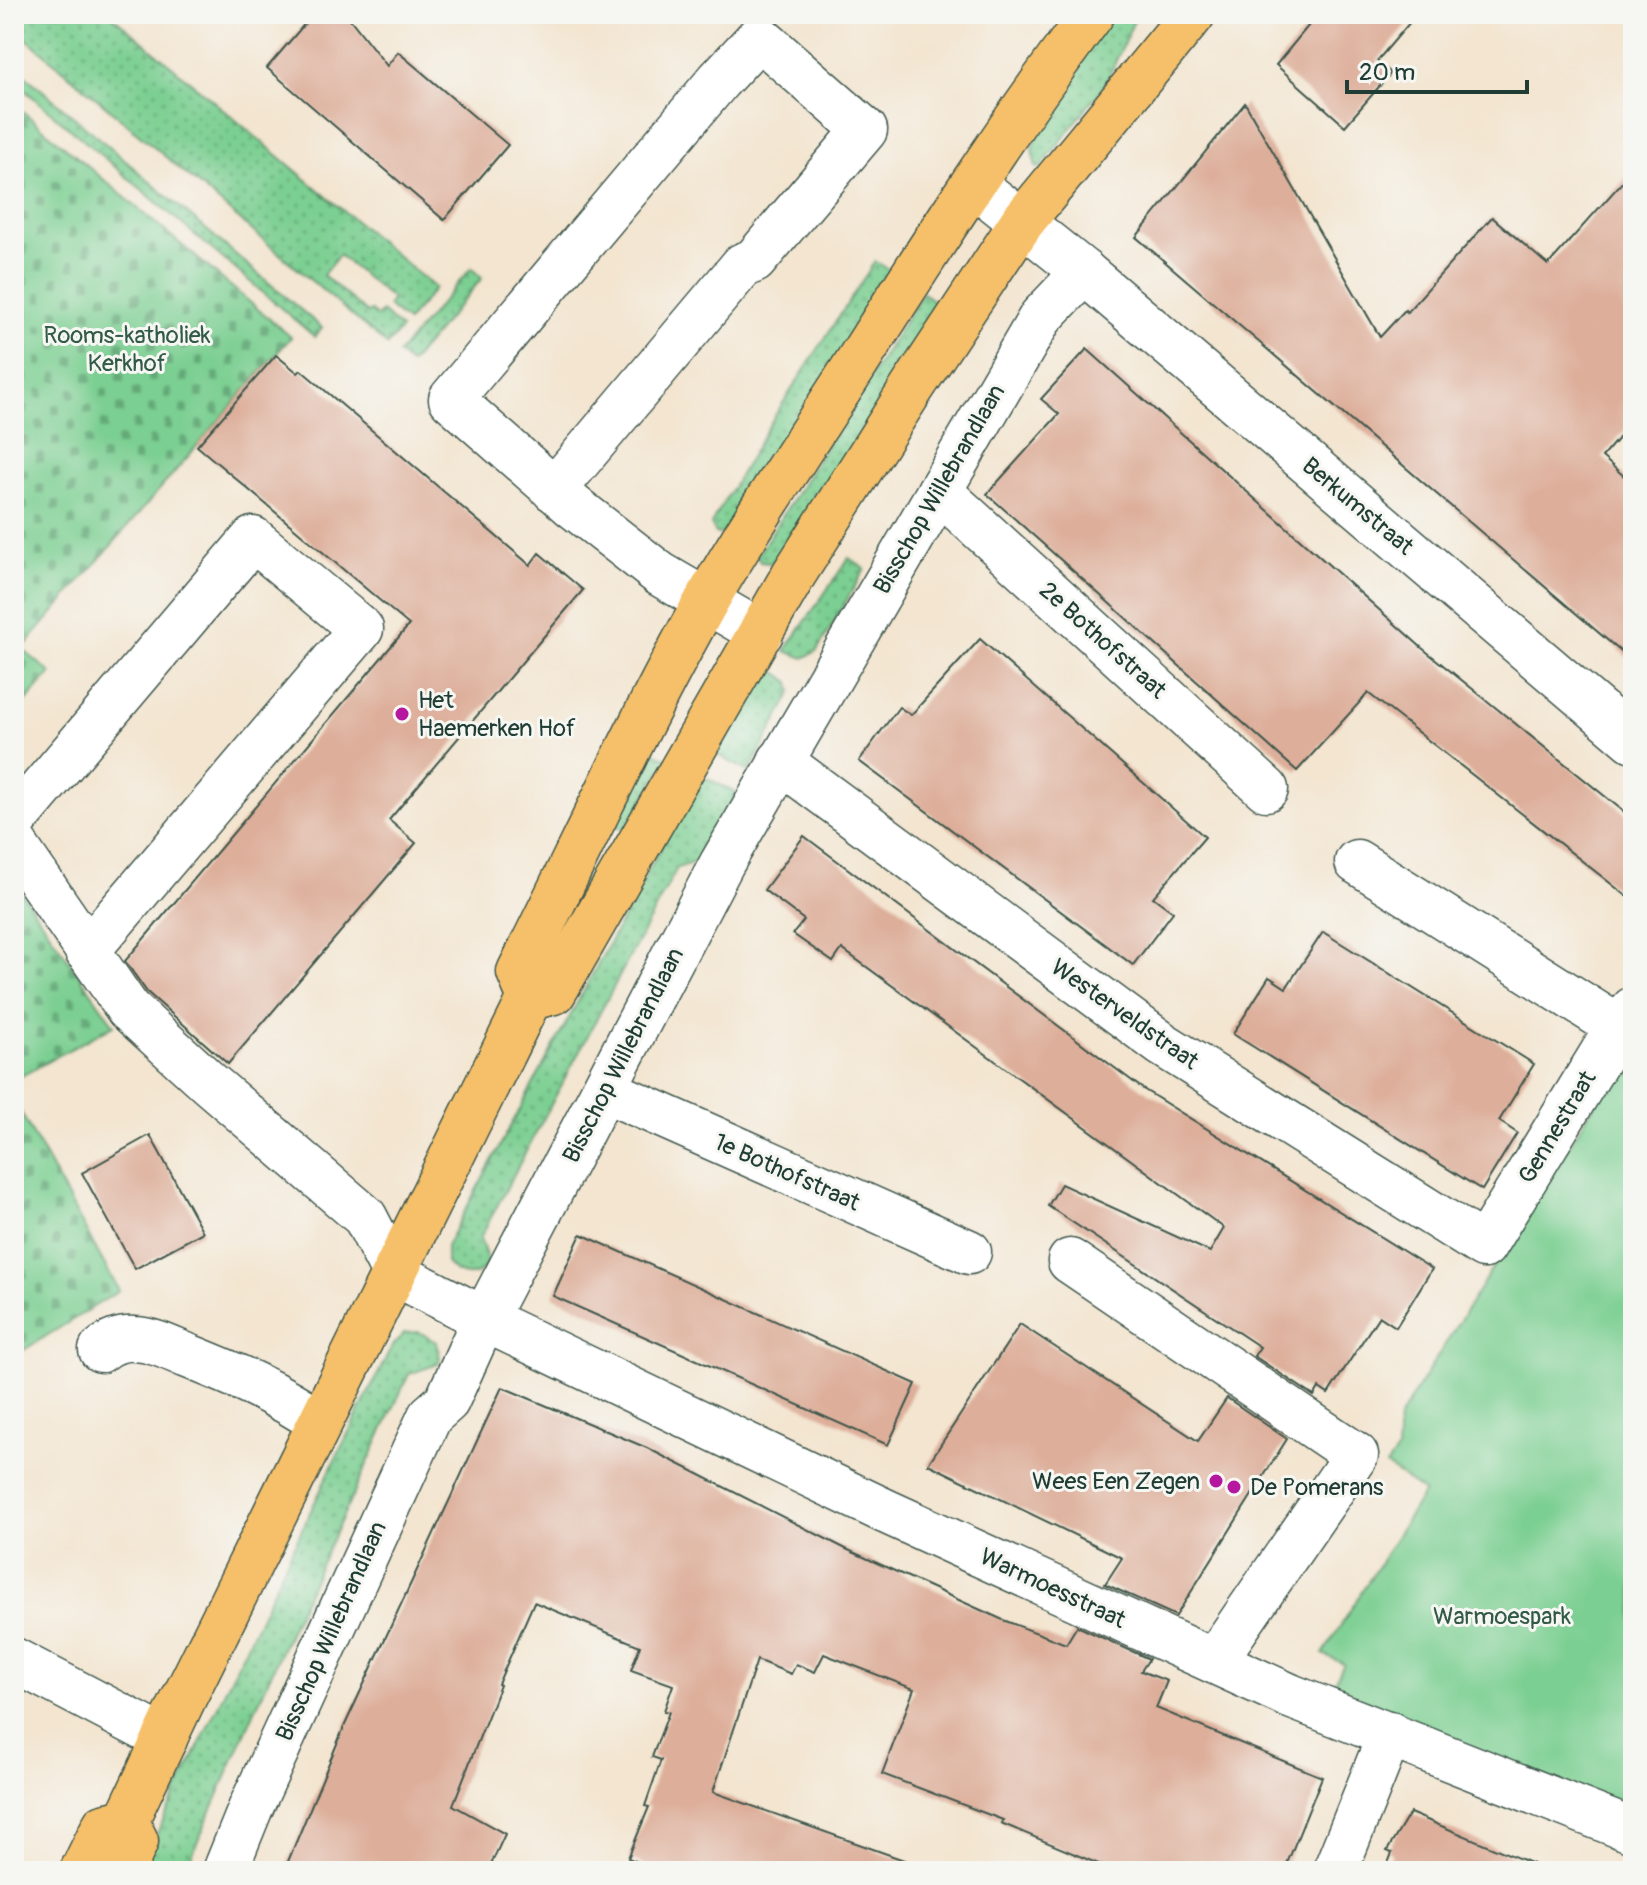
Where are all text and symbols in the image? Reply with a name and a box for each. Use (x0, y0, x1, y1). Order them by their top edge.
scale bar (1347, 44, 1527, 94)
text: 20 m (1359, 58, 1415, 87)
park label: Rooms-katholiek Kerkhof (44, 321, 210, 378)
street label: Bisschop Willebrandlaan (868, 379, 1011, 599)
street label: Berkumstraat (1296, 451, 1420, 562)
street label: 2e Bothofstraat (1033, 576, 1172, 705)
place label: Het Haemerken Hof (418, 686, 576, 743)
marker: Het Haemerken Hof (393, 705, 411, 723)
street label: Bisschop Willebrandlaan (557, 943, 690, 1168)
street label: Westerveldstraat (1045, 953, 1204, 1076)
street label: Gennestraat (1512, 1065, 1603, 1189)
street label: 1e Bothofstraat (709, 1127, 865, 1218)
place label: Wees Een Zegen (1032, 1467, 1200, 1496)
marker: Wees Een Zegen (1207, 1472, 1225, 1490)
place label: De Pomerans (1250, 1473, 1384, 1502)
marker: De Pomerans (1225, 1478, 1243, 1496)
street label: Bisschop Willebrandlaan (270, 1517, 393, 1746)
street label: Warmoesstraat (975, 1542, 1130, 1635)
park label: Warmoespark (1433, 1602, 1571, 1631)

